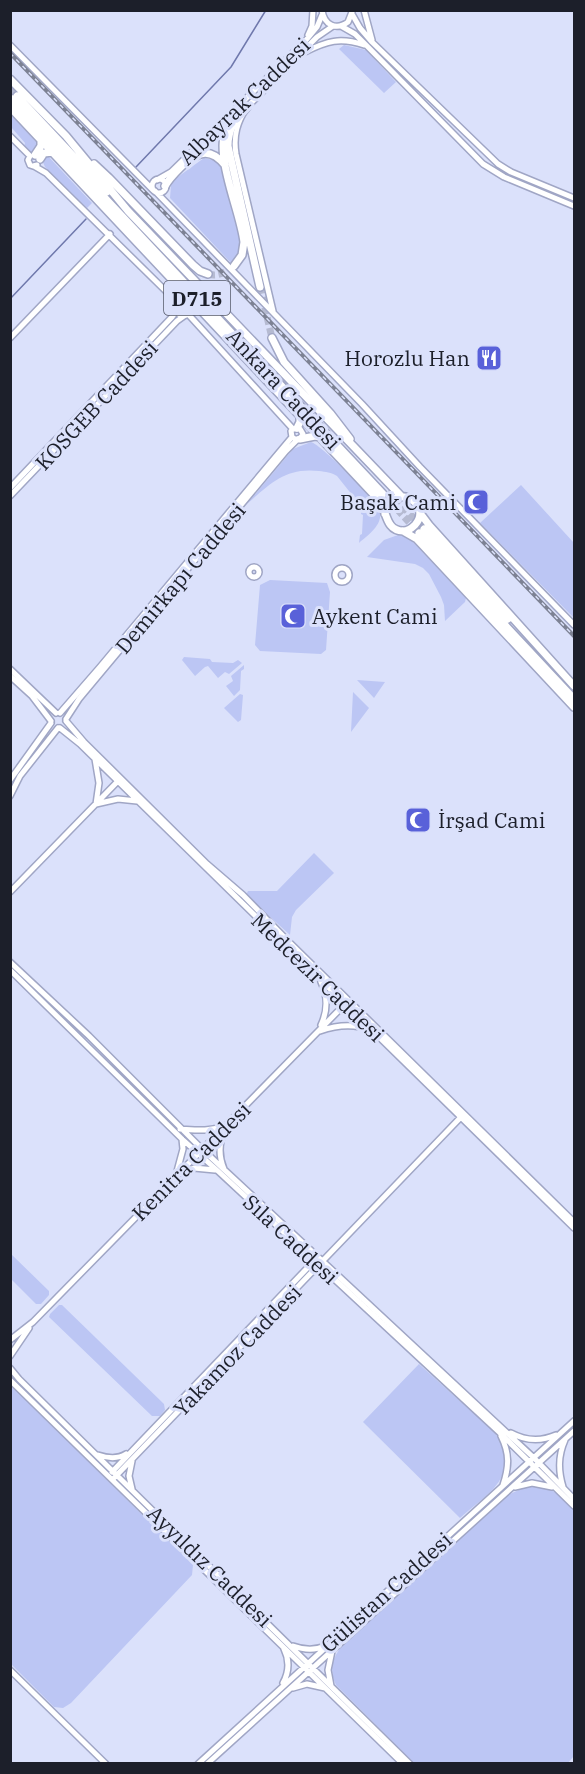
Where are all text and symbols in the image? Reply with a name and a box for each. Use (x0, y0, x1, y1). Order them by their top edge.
street label: Albayrak Caddesi (172, 31, 316, 171)
road number: D715 (164, 281, 230, 315)
street label: Ankara Caddesi (221, 322, 347, 456)
street label: KOSGEB Caddesi (29, 334, 163, 476)
restaurant icon: Horozlu Han (474, 343, 504, 373)
place label: Horozlu Han (344, 344, 470, 372)
mosque icon: Başak Cami (461, 487, 491, 517)
place label: Başak Cami (340, 488, 456, 516)
street label: Demirkapı Caddesi (109, 497, 251, 659)
mosque icon: Aykent Cami (278, 601, 308, 631)
place label: Aykent Cami (312, 602, 438, 630)
mosque icon: İrşad Cami (403, 805, 433, 835)
place label: İrşad Cami (438, 806, 545, 834)
street label: Medcezir Caddesi (246, 906, 390, 1048)
street label: Kenitra Caddesi (126, 1096, 256, 1226)
street label: Sıla Caddesi (238, 1188, 344, 1290)
street label: Yakamoz Caddesi (167, 1278, 307, 1422)
street label: Ayyıldız Caddesi (141, 1499, 279, 1633)
street label: Gülistan Caddesi (315, 1526, 457, 1658)

